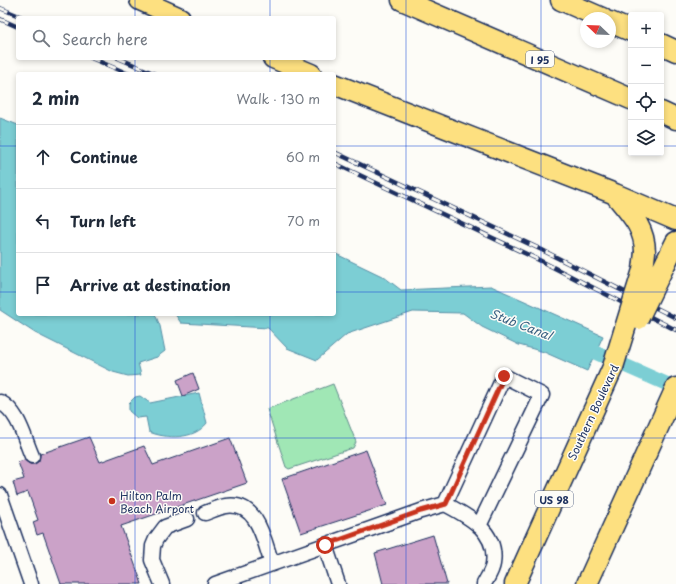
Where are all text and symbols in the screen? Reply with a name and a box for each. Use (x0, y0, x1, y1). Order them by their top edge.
north arrow (580, 12, 616, 48)
map controls (628, 12, 664, 156)
button: + (628, 12, 664, 48)
search box (16, 16, 336, 60)
icon: search (30, 27, 52, 49)
text: Search here (62, 27, 148, 50)
button: − (628, 48, 664, 84)
road number: I 95 (526, 51, 554, 67)
button: locate (628, 84, 664, 120)
text: 2 min (32, 85, 79, 111)
text: Walk · 130 m (237, 89, 320, 108)
button: layers (628, 120, 664, 156)
text: Continue (70, 145, 138, 168)
icon: ahead (32, 146, 54, 168)
text: 60 m (286, 147, 320, 166)
text: Turn left (70, 209, 136, 232)
icon: left (32, 210, 54, 232)
text: 70 m (287, 211, 320, 230)
text: Arrive at destination (70, 273, 231, 296)
icon: arrive (32, 274, 54, 296)
water label: Stub Canal (488, 304, 556, 345)
street label: Southern Boulevard (563, 361, 623, 463)
route end (495, 367, 513, 385)
place label: Hilton Palm Beach Airport (120, 487, 194, 517)
road number: US 98 (535, 491, 573, 507)
marker: Hilton Palm Beach Airport (107, 496, 117, 506)
route start (316, 536, 334, 554)

